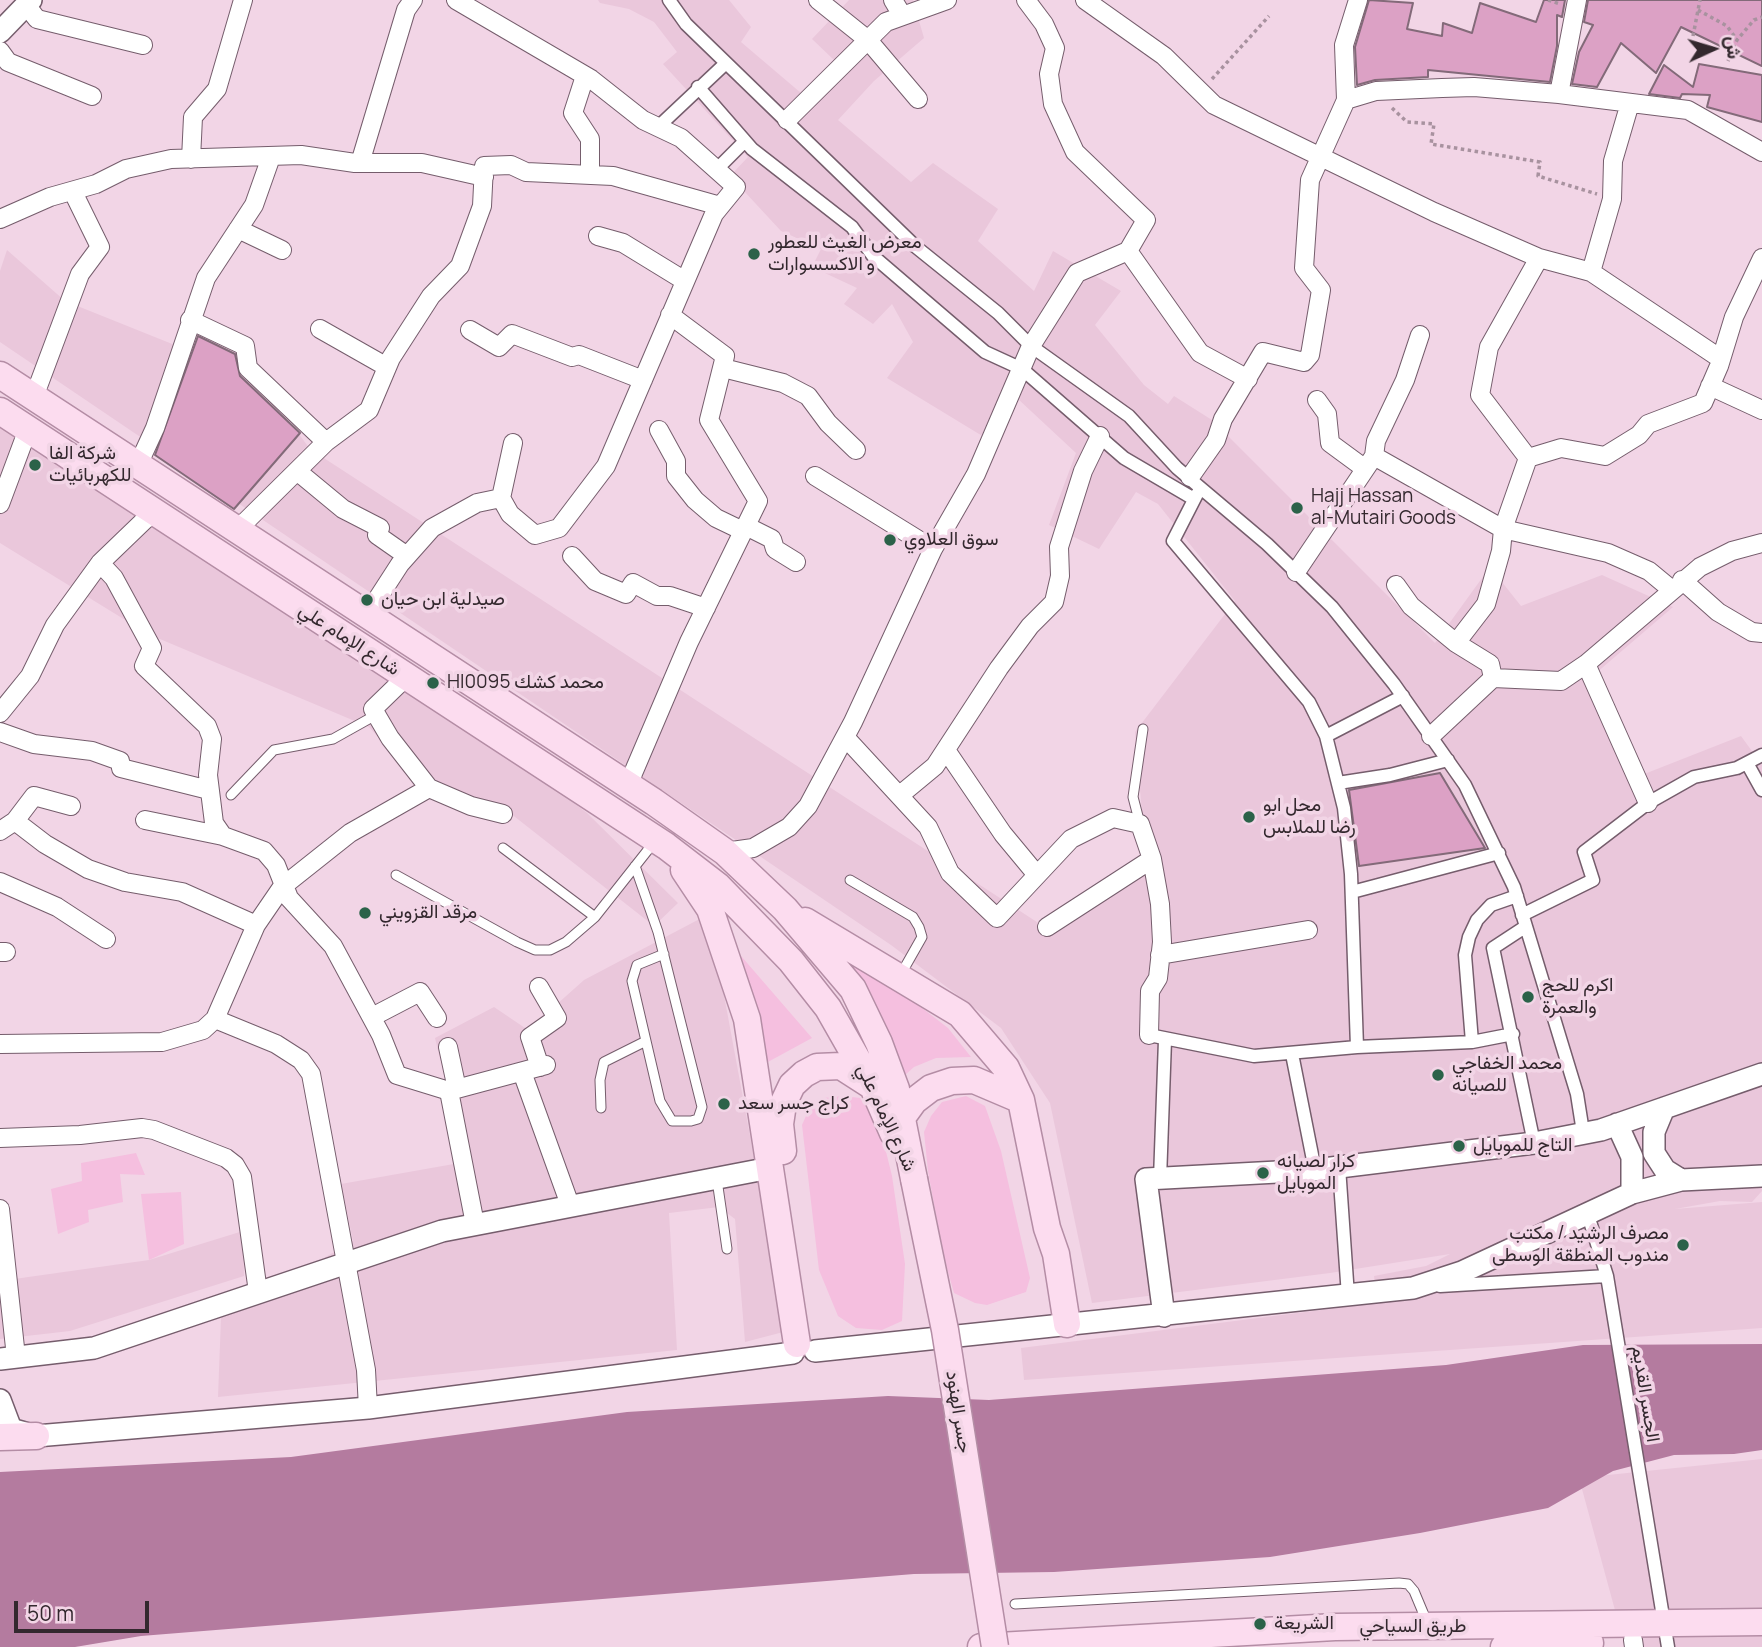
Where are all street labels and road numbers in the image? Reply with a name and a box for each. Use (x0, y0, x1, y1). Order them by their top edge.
street label: شارع الإمام علي (294, 599, 404, 681)
street label: شارع الإمام علي (851, 1061, 921, 1175)
street label: الجسر القديم (1626, 1344, 1664, 1444)
street label: جسر الهنود (940, 1369, 976, 1455)
street label: طريق السياحي (1360, 1616, 1466, 1638)

